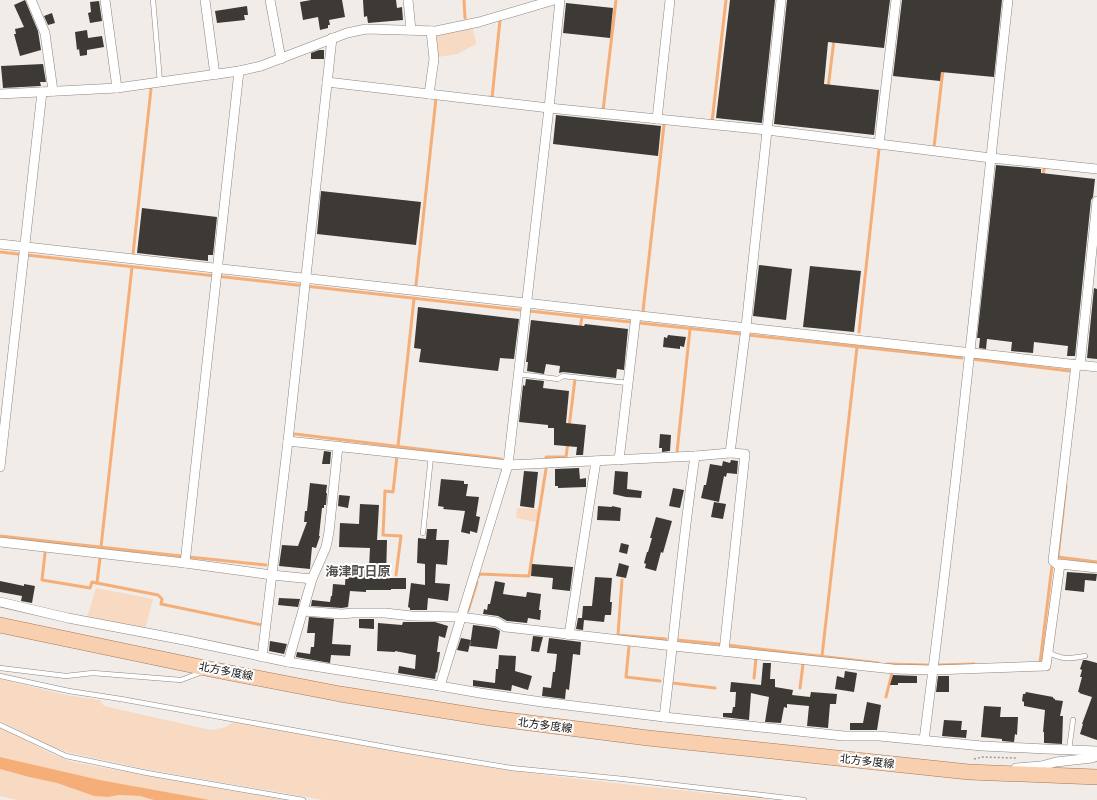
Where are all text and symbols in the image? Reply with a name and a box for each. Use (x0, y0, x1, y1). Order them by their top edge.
district label: 海津町日原 (325, 564, 391, 579)
street label: 北方多度線 (198, 660, 254, 683)
street label: 北方多度線 (517, 716, 573, 735)
street label: 北方多度線 (839, 752, 895, 771)

